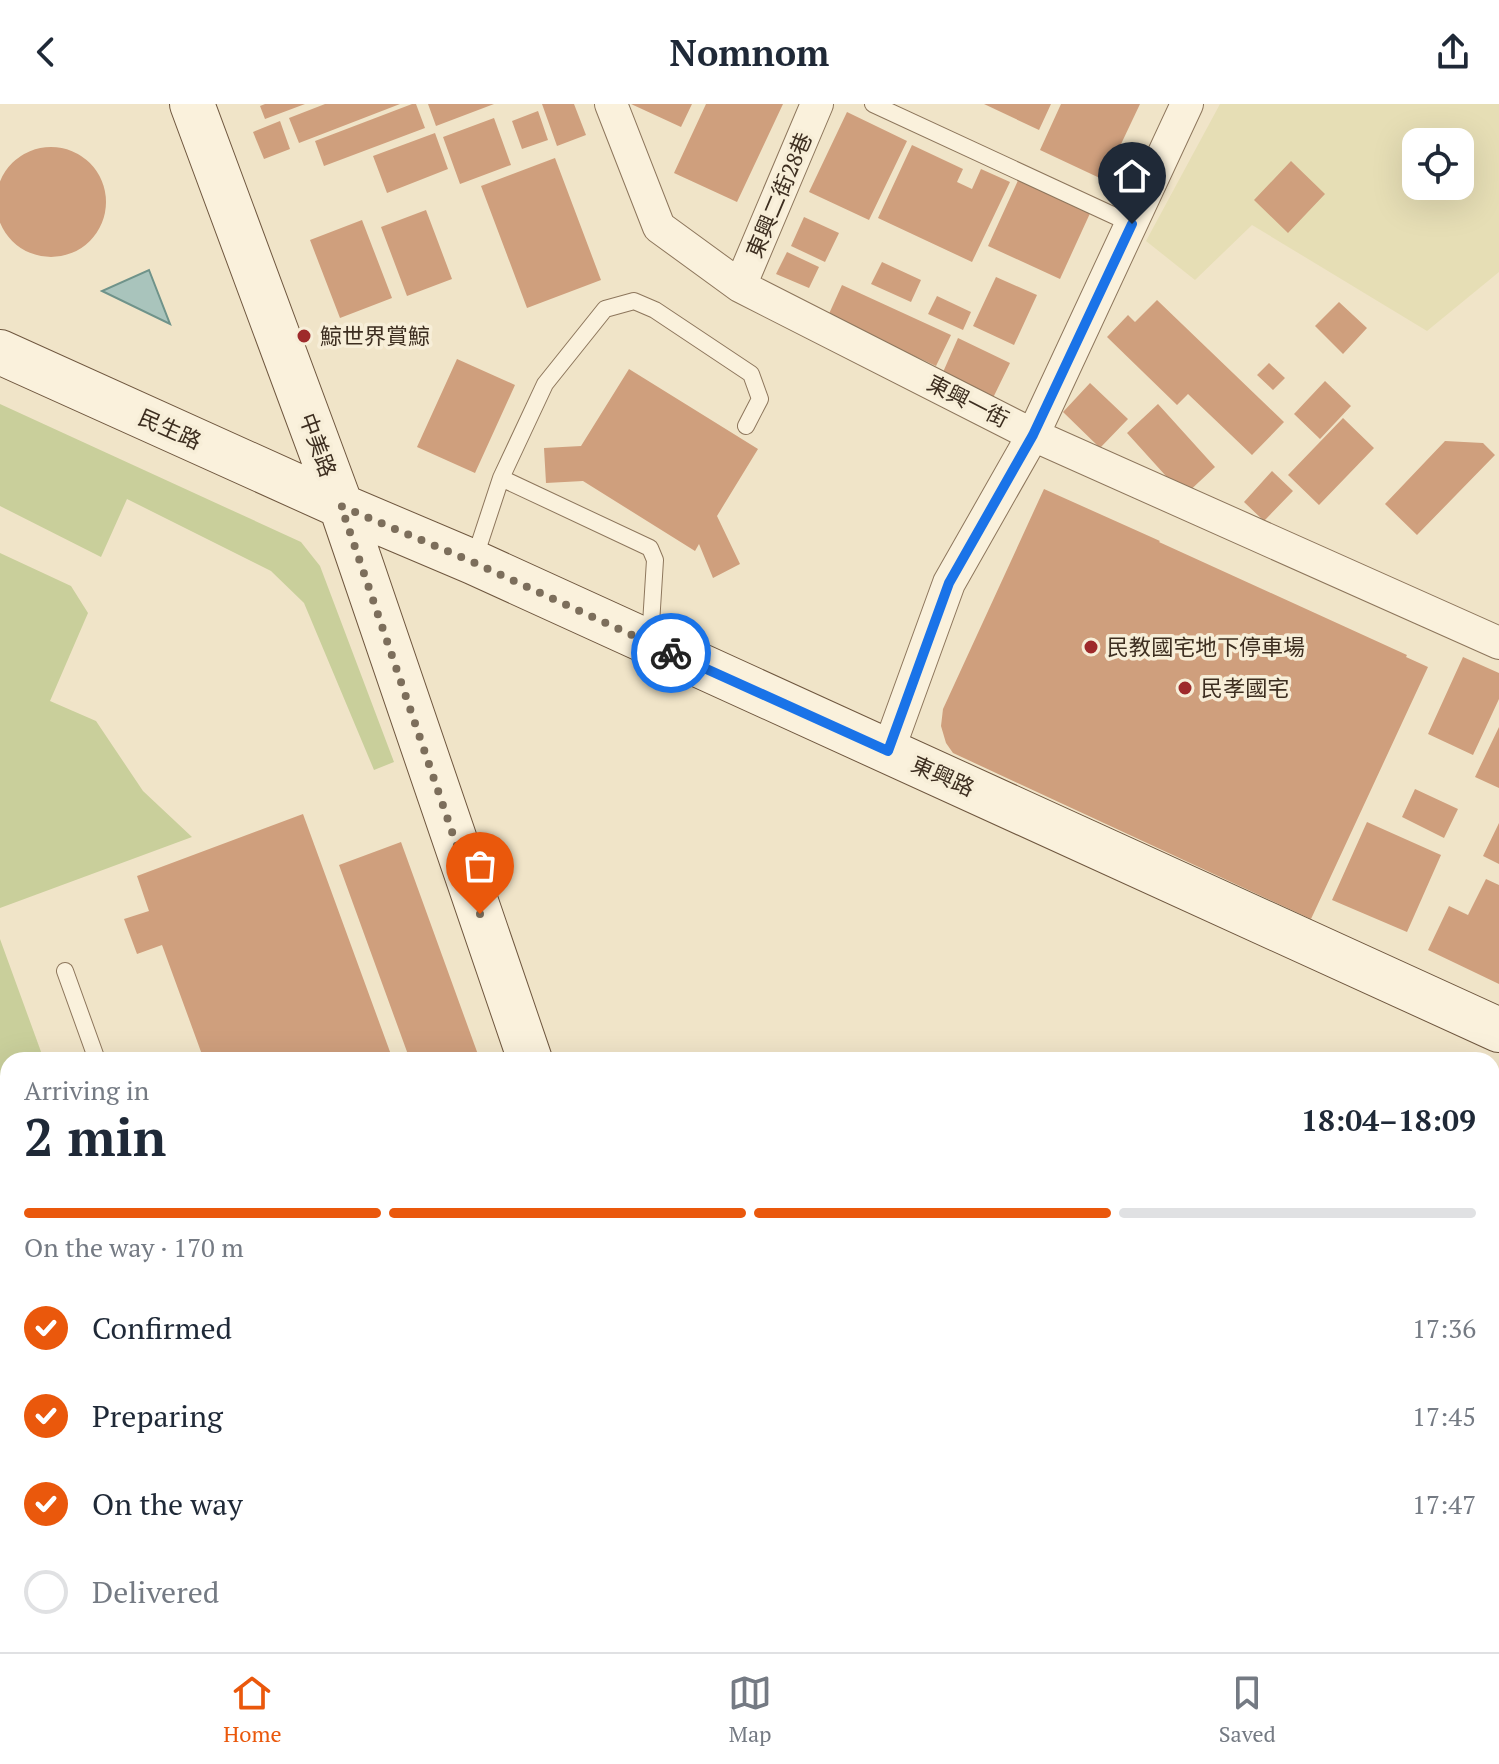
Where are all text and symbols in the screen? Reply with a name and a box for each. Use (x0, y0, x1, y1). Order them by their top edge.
text: Nomnom (670, 29, 829, 76)
icon: back (24, 30, 68, 74)
icon: share (1431, 30, 1475, 74)
street label: 東興二街28巷 (739, 128, 818, 262)
map controls (1402, 128, 1474, 200)
button: locate (1402, 128, 1474, 200)
pin (1098, 142, 1166, 224)
icon: home (1110, 154, 1154, 198)
place label: 鯨世界賞鯨 (320, 321, 430, 350)
marker: 鯨世界賞鯨 (295, 327, 313, 345)
street label: 東興一街 (922, 368, 1014, 433)
street label: 民生路 (134, 402, 206, 455)
street label: 中美路 (294, 409, 343, 481)
courier (631, 613, 711, 693)
icon: bike (649, 631, 693, 675)
place label: 民教國宅地下停車場 (1107, 632, 1305, 661)
marker: 民教國宅地下停車場 (1082, 638, 1100, 656)
place label: 民孝國宅 (1201, 673, 1289, 702)
marker: 民孝國宅 (1176, 679, 1194, 697)
street label: 東興路 (907, 749, 979, 802)
pin (446, 832, 514, 914)
icon: bag (458, 844, 502, 888)
text: Arriving in (24, 1073, 149, 1107)
text: 18:04–18:09 (1301, 1100, 1476, 1140)
text: 2 min (24, 1102, 166, 1171)
text: On the way · 170 m (24, 1230, 244, 1264)
icon: check (24, 1306, 68, 1350)
text: Confirmed (92, 1308, 232, 1348)
text: 17:36 (1412, 1311, 1476, 1345)
icon: check (24, 1394, 68, 1438)
text: Preparing (92, 1396, 223, 1436)
text: 17:45 (1412, 1399, 1476, 1433)
icon: check (24, 1482, 68, 1526)
text: On the way (92, 1484, 243, 1524)
text: 17:47 (1412, 1487, 1476, 1521)
text: Delivered (92, 1572, 219, 1612)
tab: Home (223, 1671, 282, 1748)
tab: Map (728, 1671, 772, 1748)
tab: Saved (1219, 1671, 1276, 1748)

